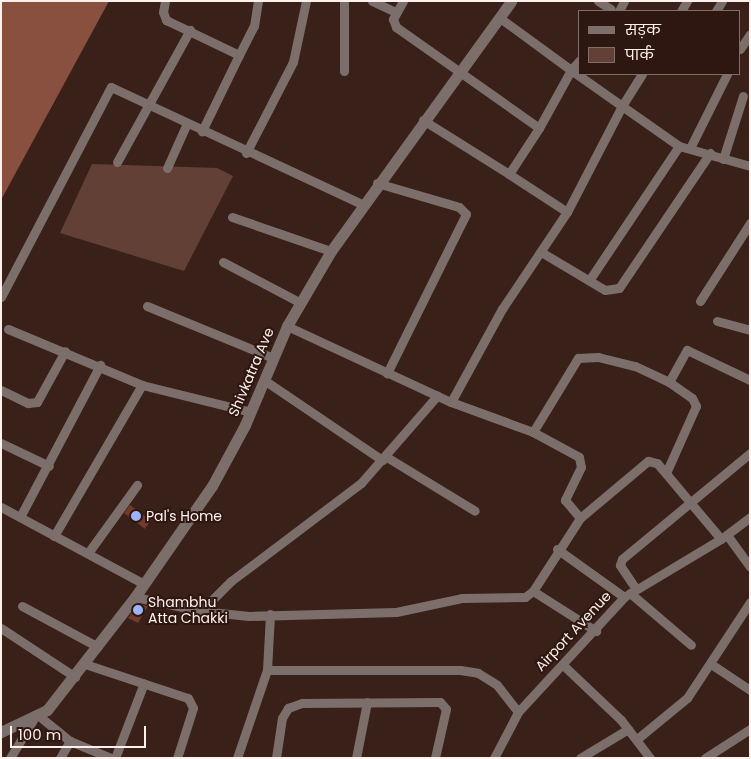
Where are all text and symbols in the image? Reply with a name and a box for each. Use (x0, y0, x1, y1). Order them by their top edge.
legend (578, 10, 741, 75)
text: सड़क (625, 19, 661, 40)
text: पार्क (625, 44, 654, 65)
street label: Shivkatra Ave (225, 325, 277, 419)
place label: Pal's Home (146, 508, 222, 524)
marker: Pal's Home (130, 510, 142, 522)
street label: Airport Avenue (532, 588, 614, 674)
place label: Shambhu Atta Chakki (148, 594, 228, 626)
marker: Shambhu Atta Chakki (132, 604, 144, 616)
scale bar (12, 716, 149, 748)
text: 100 m (18, 724, 61, 745)

